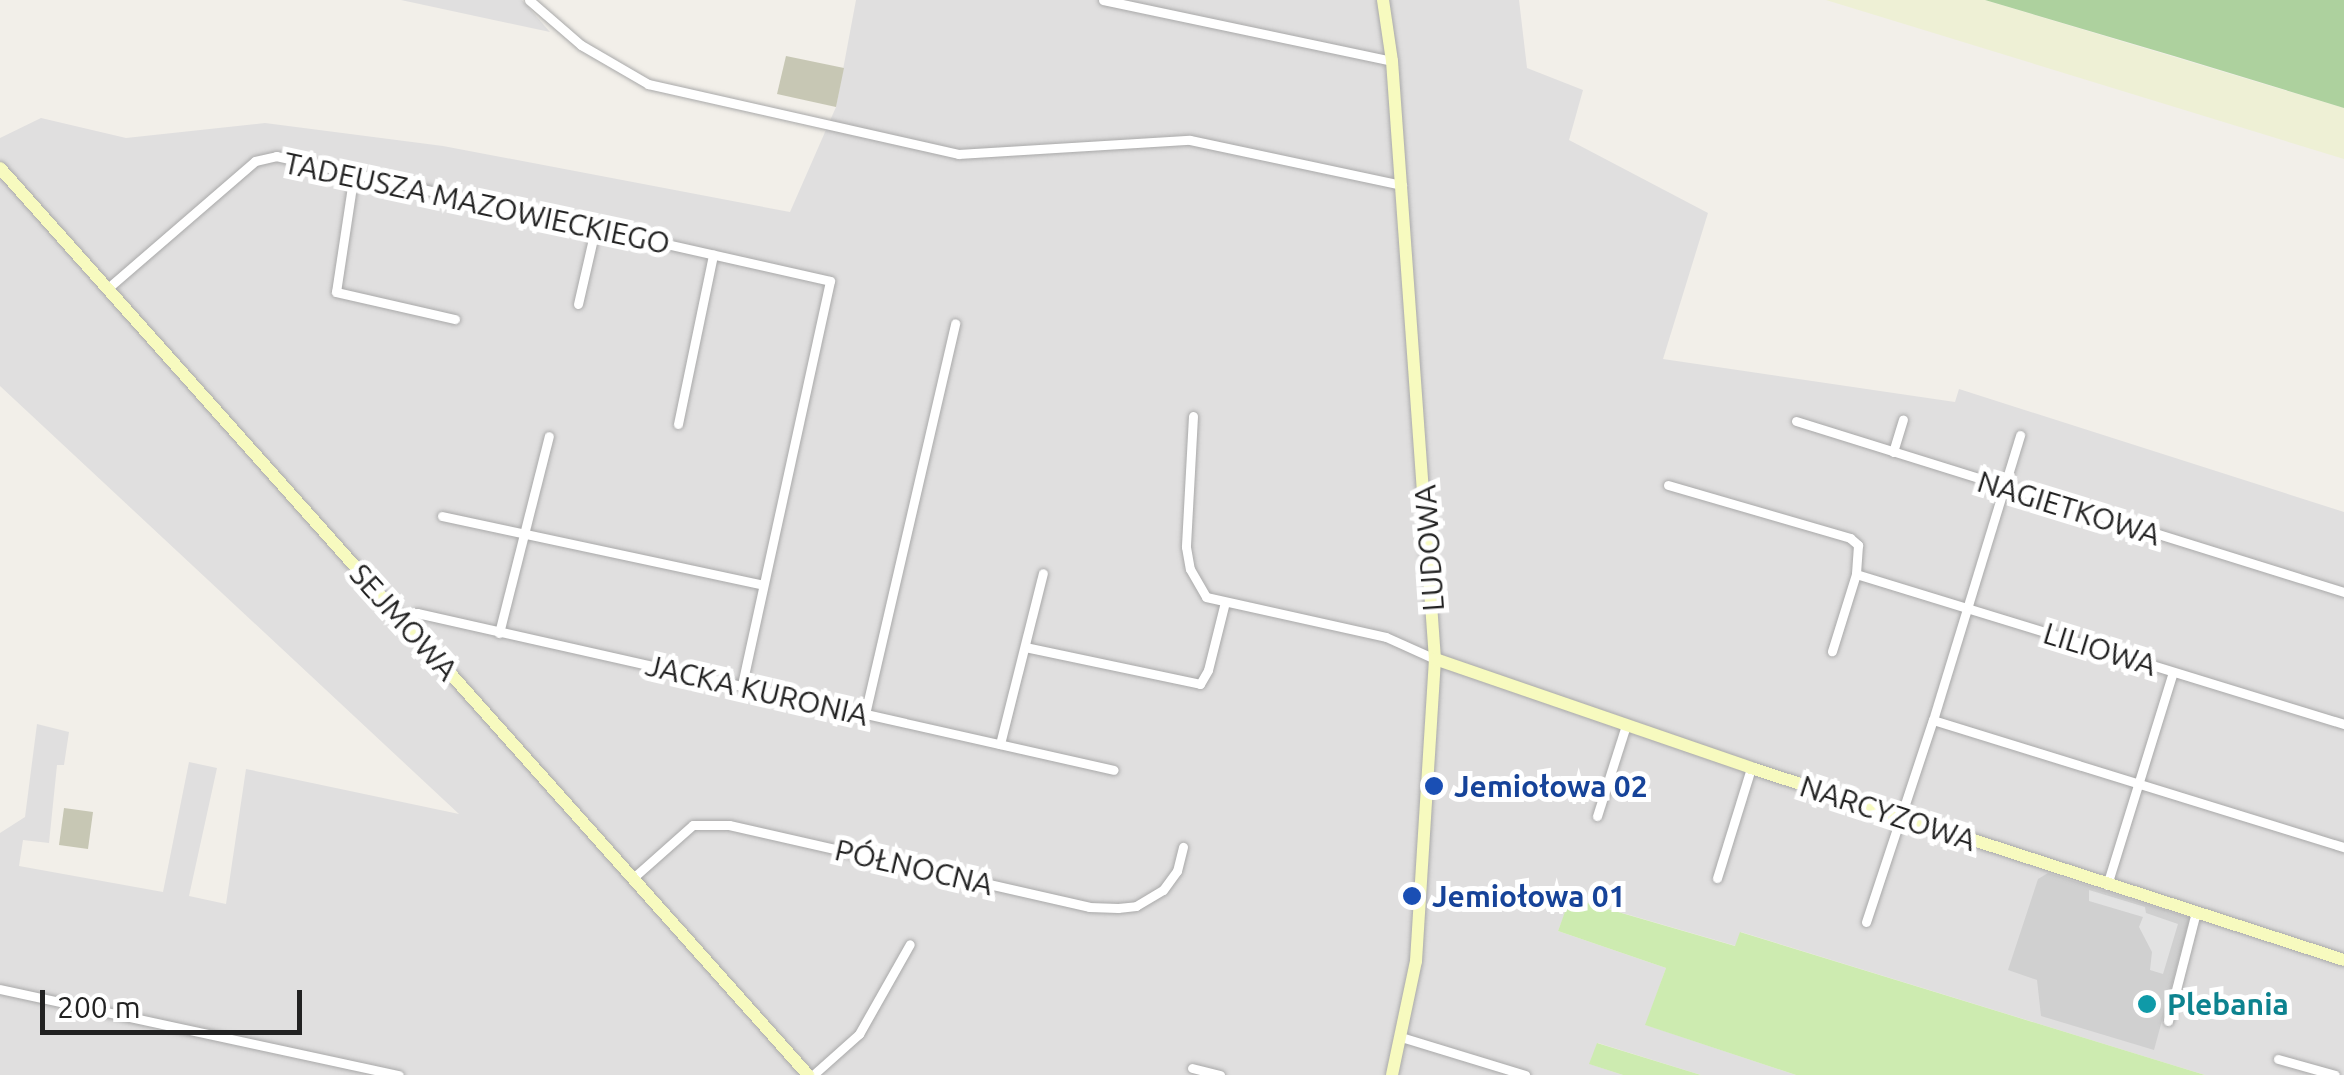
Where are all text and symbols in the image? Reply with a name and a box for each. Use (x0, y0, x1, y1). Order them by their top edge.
street label: TADEUSZA MAZOWIECKIEGO (281, 144, 673, 262)
street label: NAGIETKOWA (1973, 463, 2165, 553)
street label: LUDOWA (1407, 483, 1451, 613)
street label: SEJMOWA (342, 556, 466, 688)
street label: LILIOWA (2039, 615, 2161, 683)
street label: JACKA KURONIA (642, 647, 872, 733)
place label: Jemiołowa 02 (1454, 768, 1648, 804)
street label: NARCYZOWA (1796, 768, 1980, 858)
marker: Jemiołowa 02 (1423, 775, 1445, 797)
street label: PÓŁNOCNA (832, 831, 996, 903)
place label: Jemiołowa 01 (1432, 878, 1626, 914)
marker: Jemiołowa 01 (1401, 885, 1423, 907)
scale bar (45, 970, 308, 1032)
place label: Plebania (2167, 986, 2289, 1022)
text: 200 m (57, 990, 141, 1024)
marker: Plebania (2136, 993, 2158, 1015)

